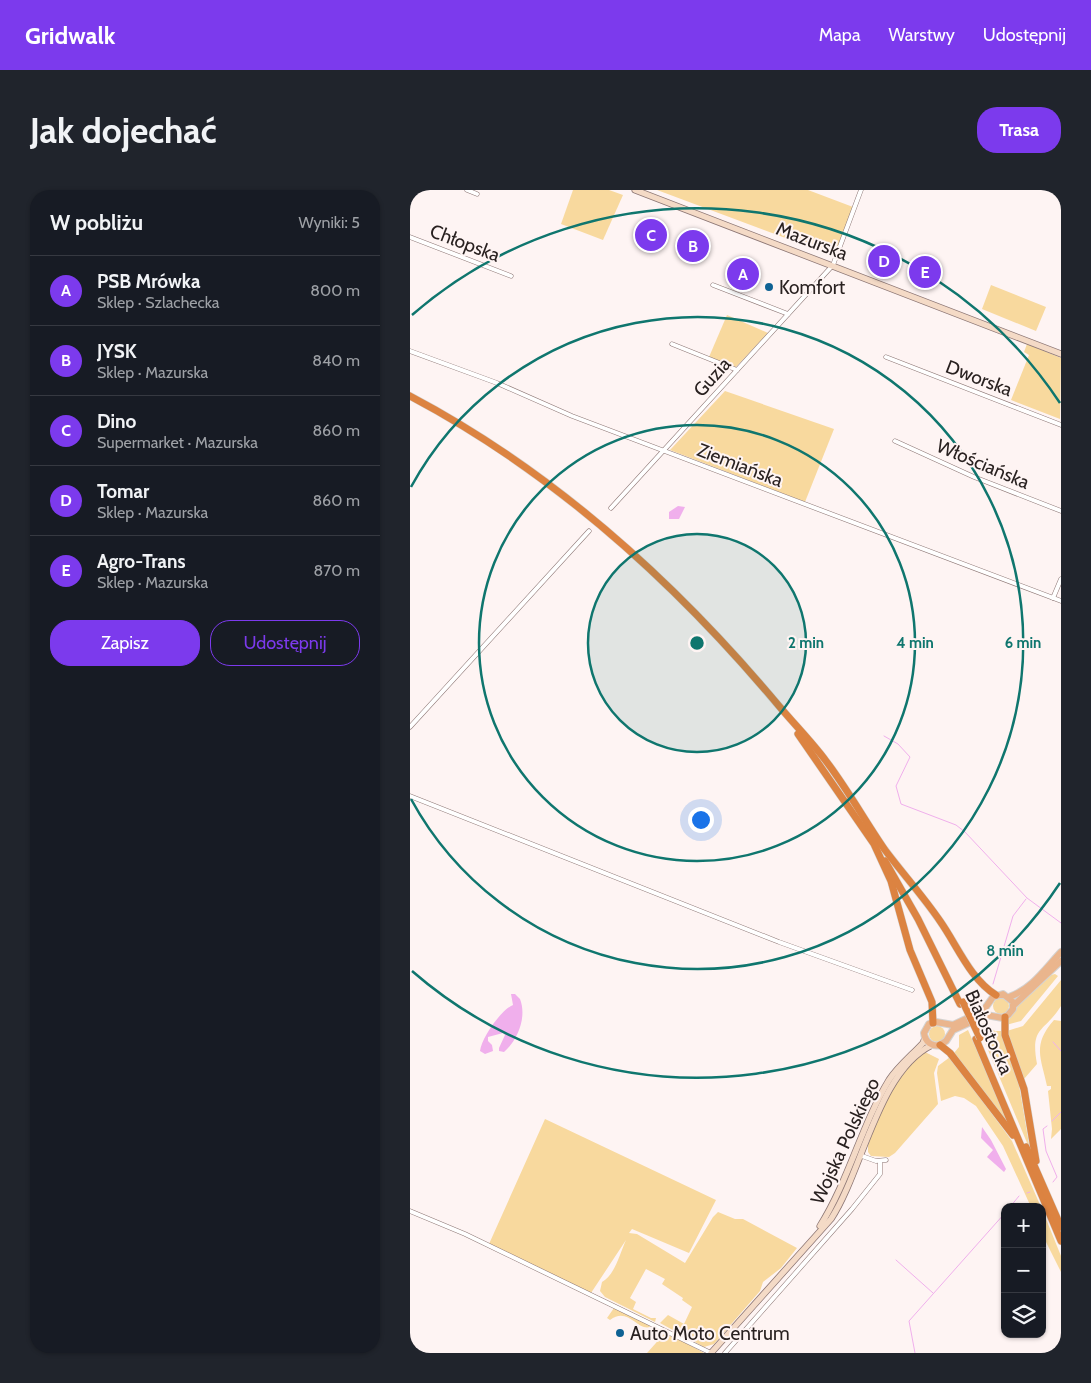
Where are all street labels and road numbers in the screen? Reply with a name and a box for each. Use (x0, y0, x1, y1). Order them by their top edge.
street label: Mazurska (773, 217, 851, 265)
street label: Chłopska (427, 219, 503, 267)
street label: Guzia (688, 353, 736, 401)
street label: Dworska (943, 355, 1015, 401)
street label: Włościańska (933, 434, 1033, 494)
street label: Ziemiańska (694, 438, 786, 492)
street label: Białostocka (960, 986, 1018, 1078)
street label: Wojska Polskiego (806, 1074, 884, 1208)

